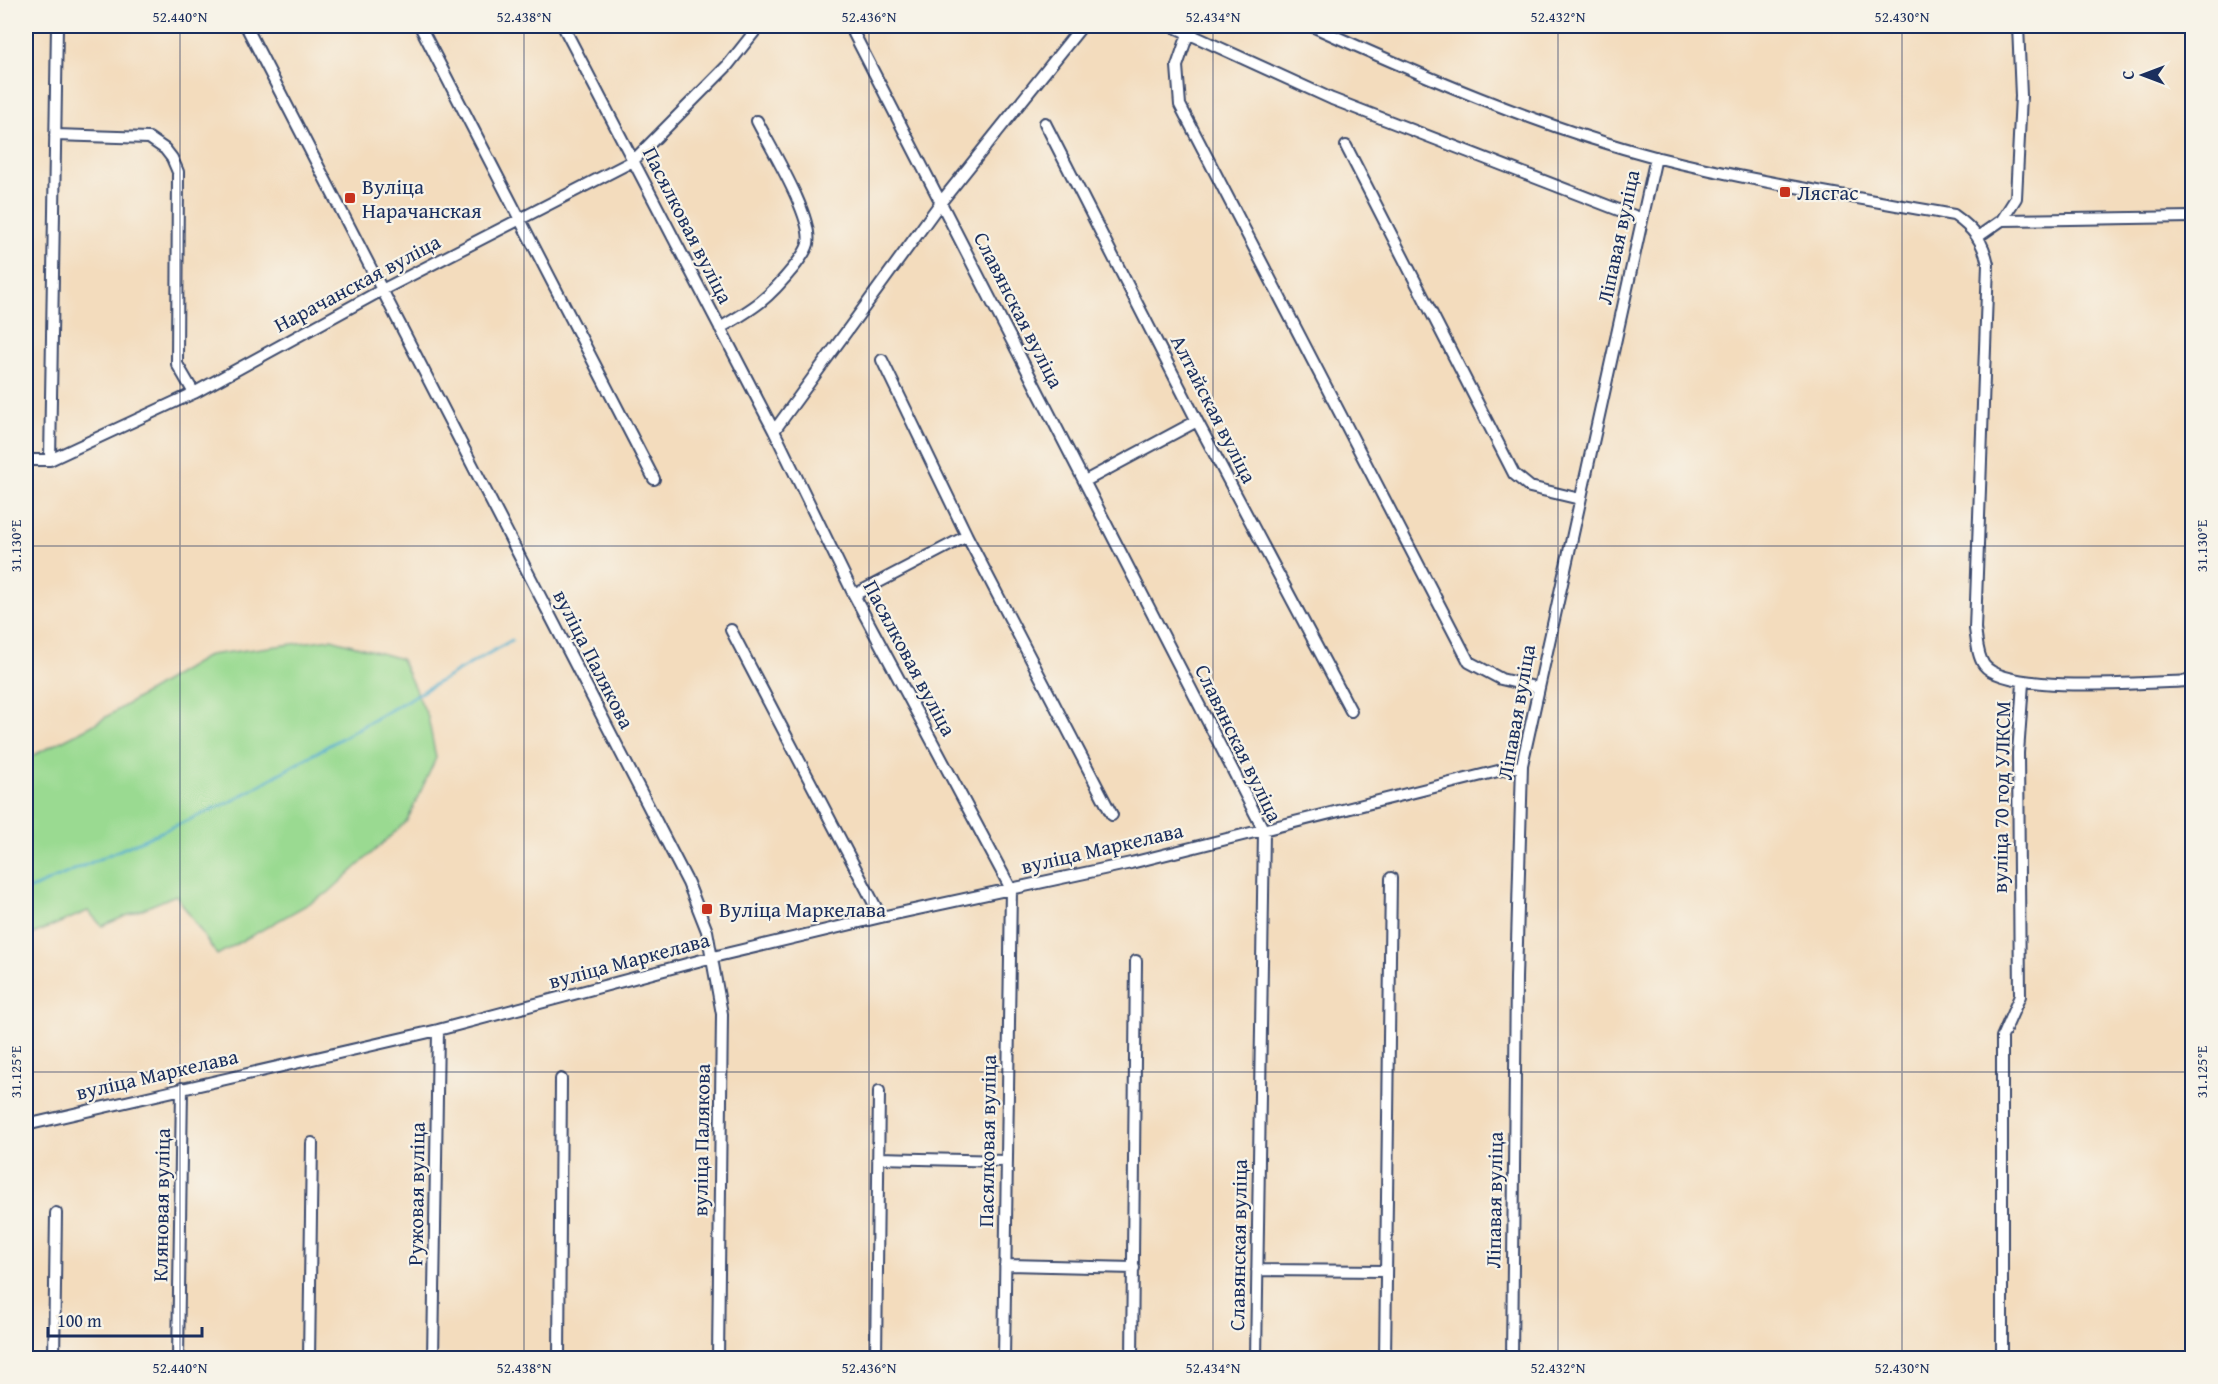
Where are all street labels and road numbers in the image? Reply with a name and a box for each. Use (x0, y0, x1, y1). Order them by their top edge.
street label: Пасялковая вуліца (635, 141, 741, 309)
street label: Ліпавая вуліца (1589, 167, 1647, 307)
street label: Нарачанская вуліца (268, 226, 446, 340)
street label: Славянская вуліца (966, 226, 1072, 394)
street label: Алтайская вуліца (1163, 329, 1265, 489)
street label: Пасялковая вуліца (856, 575, 964, 741)
street label: вуліца Палякова (546, 584, 642, 734)
street label: Ліпавая вуліца (1489, 642, 1543, 782)
street label: Славянская вуліца (1187, 659, 1291, 827)
street label: вуліца 70 год УЛКСМ (1984, 701, 2018, 893)
street label: вуліца Маркелава (1018, 814, 1186, 882)
street label: вуліца Маркелава (545, 924, 713, 996)
street label: вуліца Маркелава (73, 1040, 241, 1108)
street label: Пасялковая вуліца (970, 1054, 1004, 1228)
street label: вуліца Палякова (684, 1063, 718, 1217)
street label: Ружовая вуліца (399, 1122, 433, 1266)
street label: Кляновая вуліца (144, 1128, 178, 1282)
street label: Ліпавая вуліца (1477, 1131, 1511, 1269)
street label: Славянская вуліца (1221, 1159, 1255, 1331)

